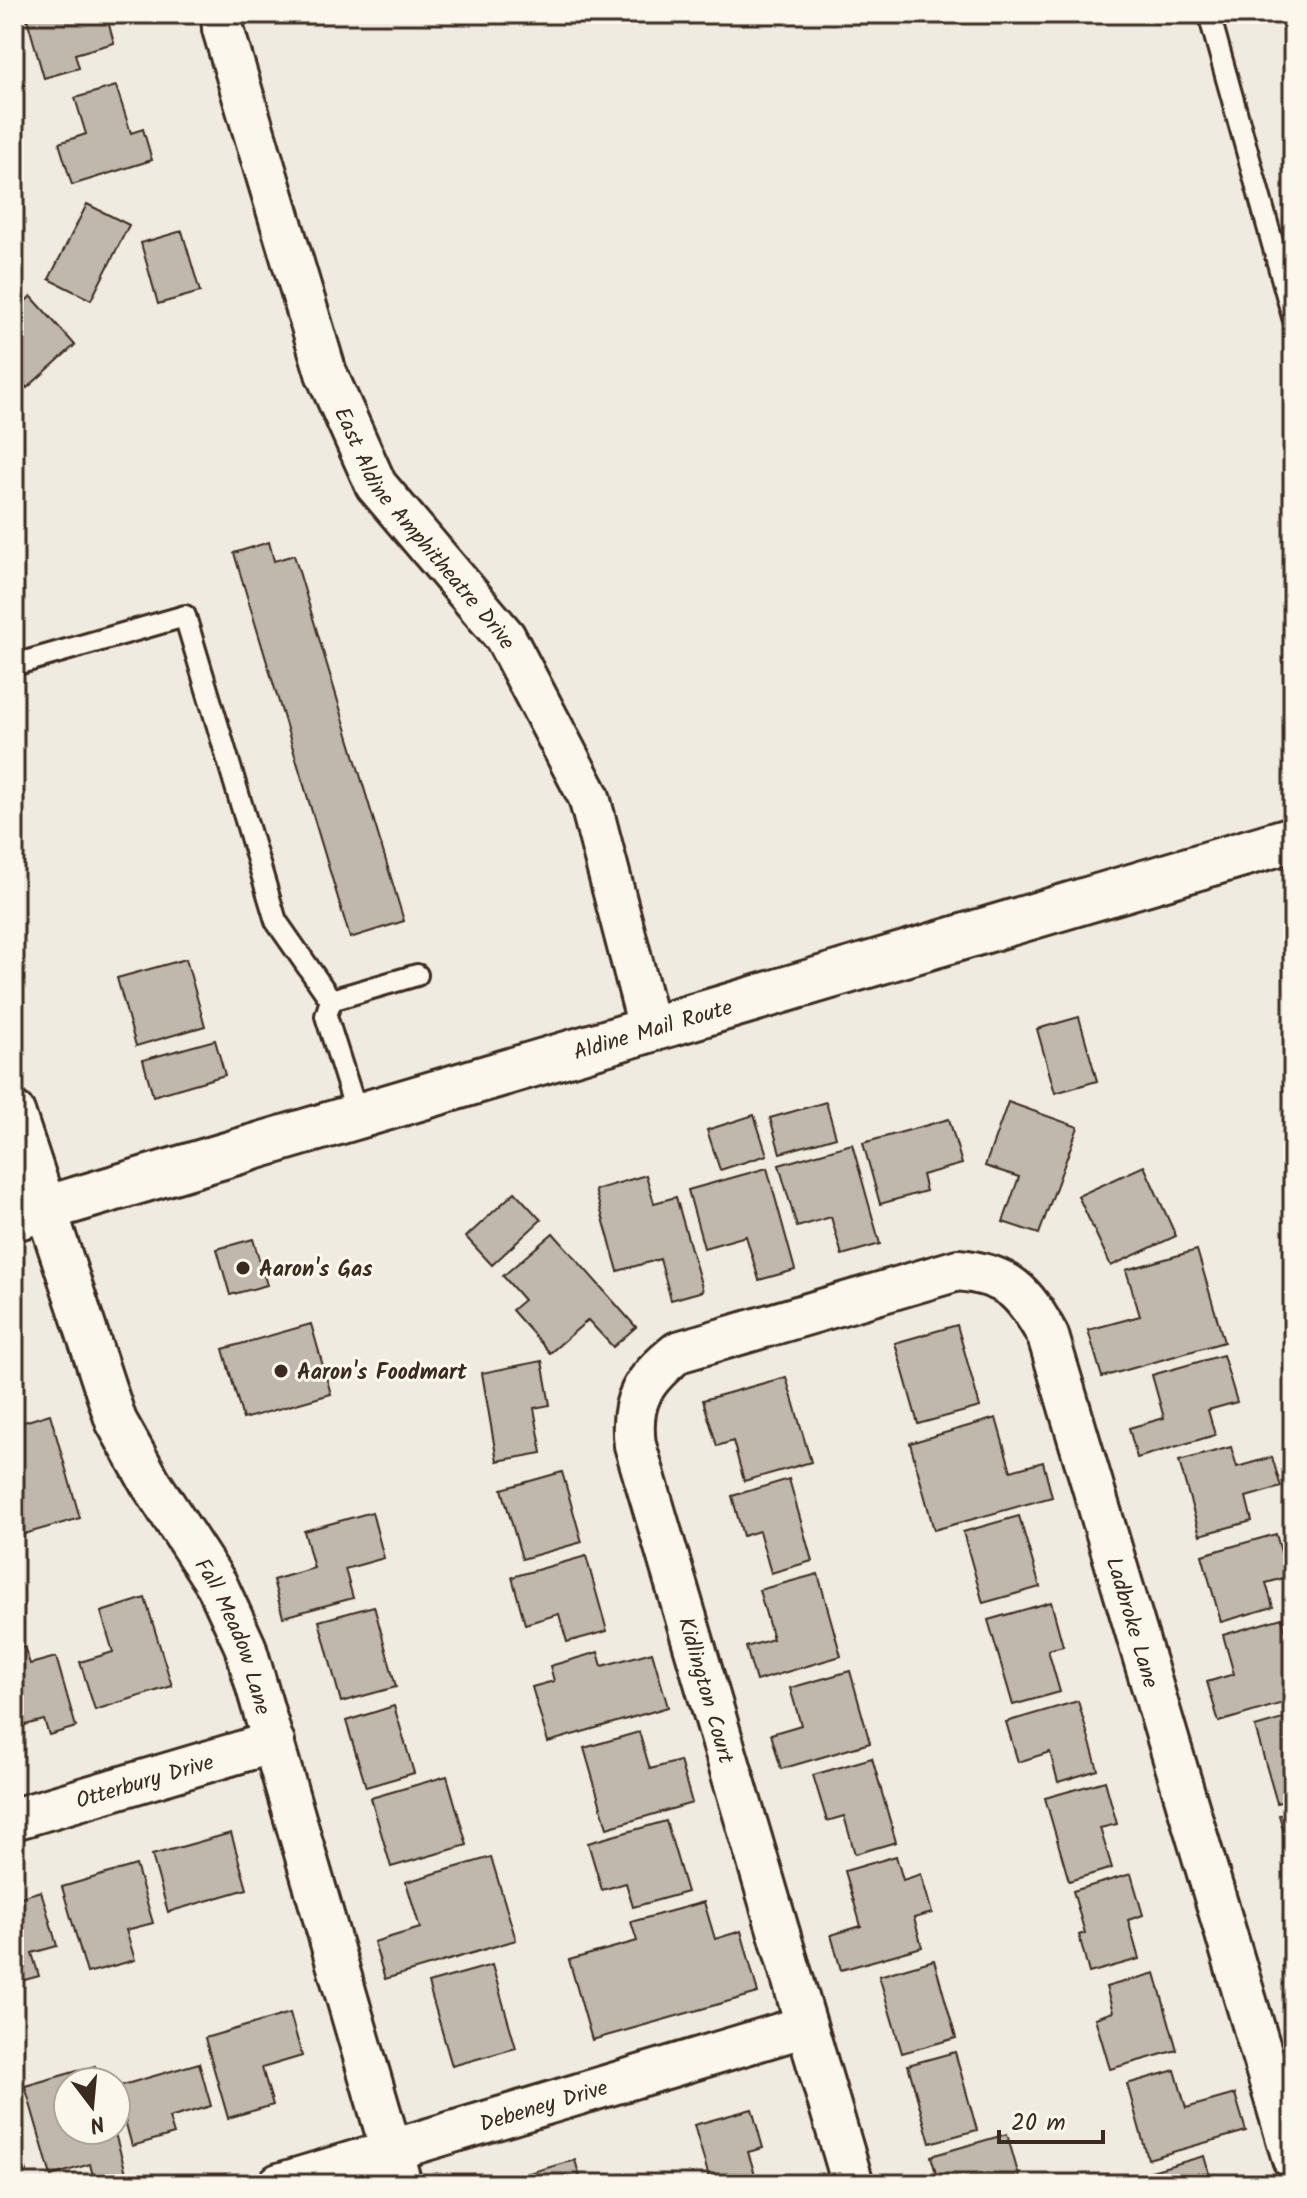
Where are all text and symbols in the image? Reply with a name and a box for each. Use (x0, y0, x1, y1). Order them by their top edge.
street label: East Aldine Amphitheatre Drive (323, 402, 524, 656)
street label: Aldine Mail Route (569, 991, 737, 1071)
place label: Aaron's Gas (259, 1253, 373, 1288)
marker: Aaron's Gas (234, 1259, 252, 1277)
place label: Aaron's Foodmart (297, 1356, 468, 1391)
marker: Aaron's Foodmart (272, 1362, 290, 1380)
street label: Fall Meadow Lane (184, 1552, 279, 1719)
street label: Ladbroke Lane (1095, 1553, 1167, 1693)
street label: Kidlington Court (667, 1613, 742, 1768)
street label: Otterbury Drive (72, 1746, 218, 1820)
north arrow (52, 2066, 132, 2146)
street label: Debeney Drive (476, 2071, 613, 2143)
scale bar (999, 2094, 1103, 2144)
text: N (85, 2104, 108, 2142)
text: 20 m (1011, 2104, 1066, 2143)

